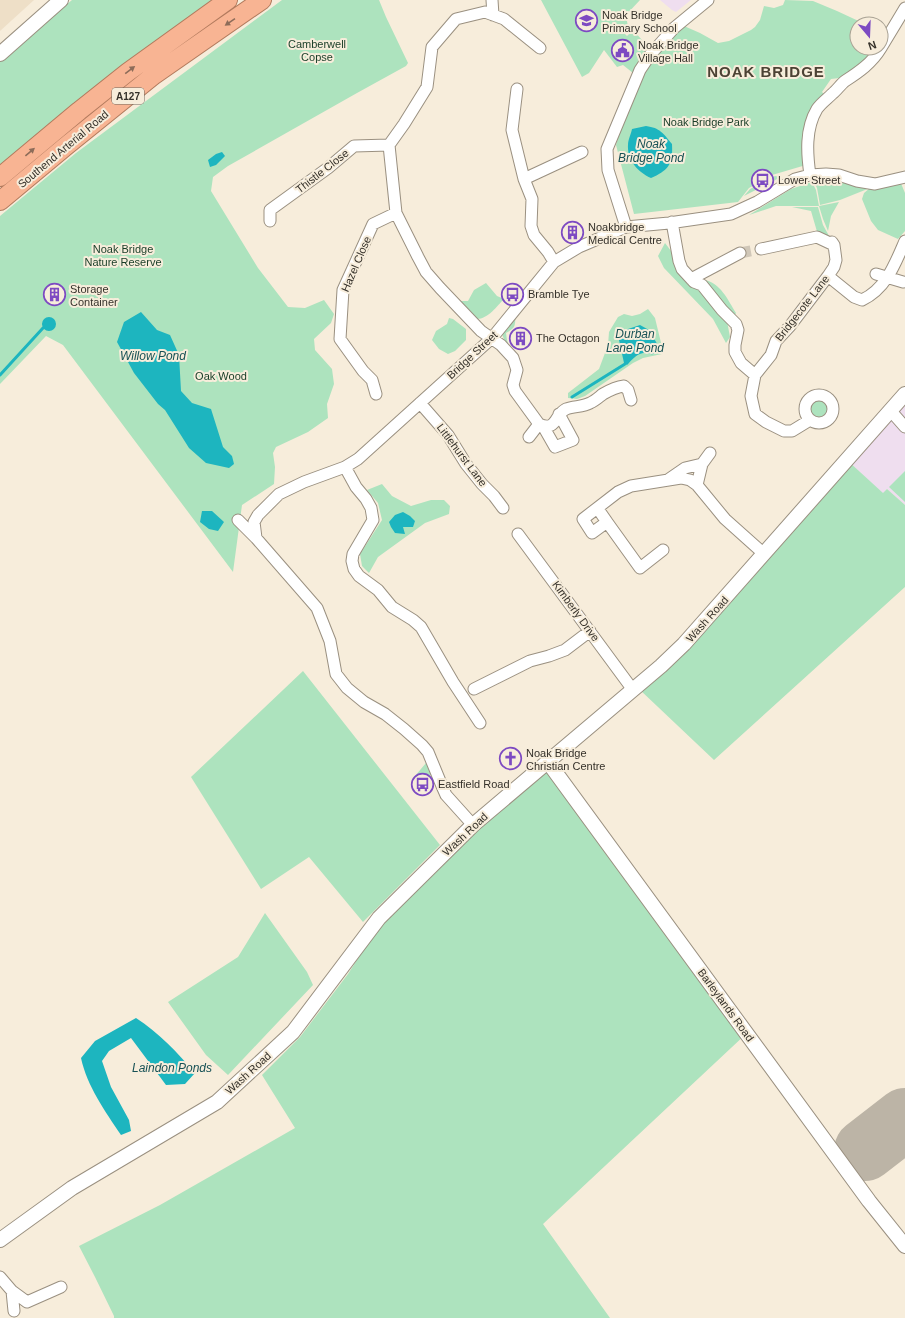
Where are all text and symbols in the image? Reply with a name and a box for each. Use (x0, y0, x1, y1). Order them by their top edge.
school or university icon: Noak Bridge Primary School (573, 8, 599, 34)
place label: Noak Bridge Primary School (602, 9, 677, 34)
north arrow (849, 16, 889, 56)
one-way arrow (224, 18, 235, 26)
park label: Camberwell Copse (288, 38, 346, 63)
public building icon: Noak Bridge Village Hall (609, 38, 635, 64)
text: N (866, 38, 878, 52)
place label: Noak Bridge Village Hall (638, 39, 699, 64)
district label: NOAK BRIDGE (707, 63, 825, 80)
one-way arrow (125, 66, 136, 74)
road number: A127 (112, 88, 144, 104)
street label: Southend Arterial Road (16, 108, 110, 190)
park label: Noak Bridge Park (663, 116, 750, 128)
water label: Noak Bridge Pond (618, 137, 684, 165)
street label: Thistle Close (293, 147, 351, 195)
one-way arrow (24, 148, 35, 157)
bus stop icon: Lower Street (750, 167, 776, 193)
place label: Lower Street (778, 174, 840, 186)
building icon: Noakbridge Medical Centre (559, 220, 585, 246)
place label: Noakbridge Medical Centre (588, 221, 662, 246)
street label: Hazel Close (339, 234, 373, 294)
park label: Noak Bridge Nature Reserve (84, 243, 162, 268)
street label: Bridgecote Lane (773, 273, 831, 343)
bus stop icon: Bramble Tye (500, 281, 526, 307)
building icon: Storage Container (42, 282, 68, 308)
place label: Storage Container (70, 283, 118, 308)
place label: Bramble Tye (528, 288, 590, 300)
building icon: The Octagon (508, 325, 534, 351)
water label: Durban Lane Pond (606, 327, 664, 355)
street label: Bridge Street (444, 329, 500, 381)
place label: The Octagon (536, 332, 600, 344)
water label: Willow Pond (120, 349, 186, 363)
park label: Oak Wood (195, 370, 247, 382)
street label: Littlehurst Lane (435, 421, 489, 489)
street label: Kimberly Drive (550, 579, 602, 643)
street label: Wash Road (683, 594, 731, 644)
church icon: Noak Bridge Christian Centre (497, 746, 523, 772)
place label: Noak Bridge Christian Centre (526, 747, 605, 772)
bus stop icon: Eastfield Road (409, 771, 435, 797)
place label: Eastfield Road (438, 778, 510, 790)
street label: Wash Road (440, 810, 490, 858)
street label: Barleylands Road (696, 966, 756, 1044)
street label: Wash Road (223, 1049, 273, 1097)
water label: Laindon Ponds (132, 1061, 212, 1075)

